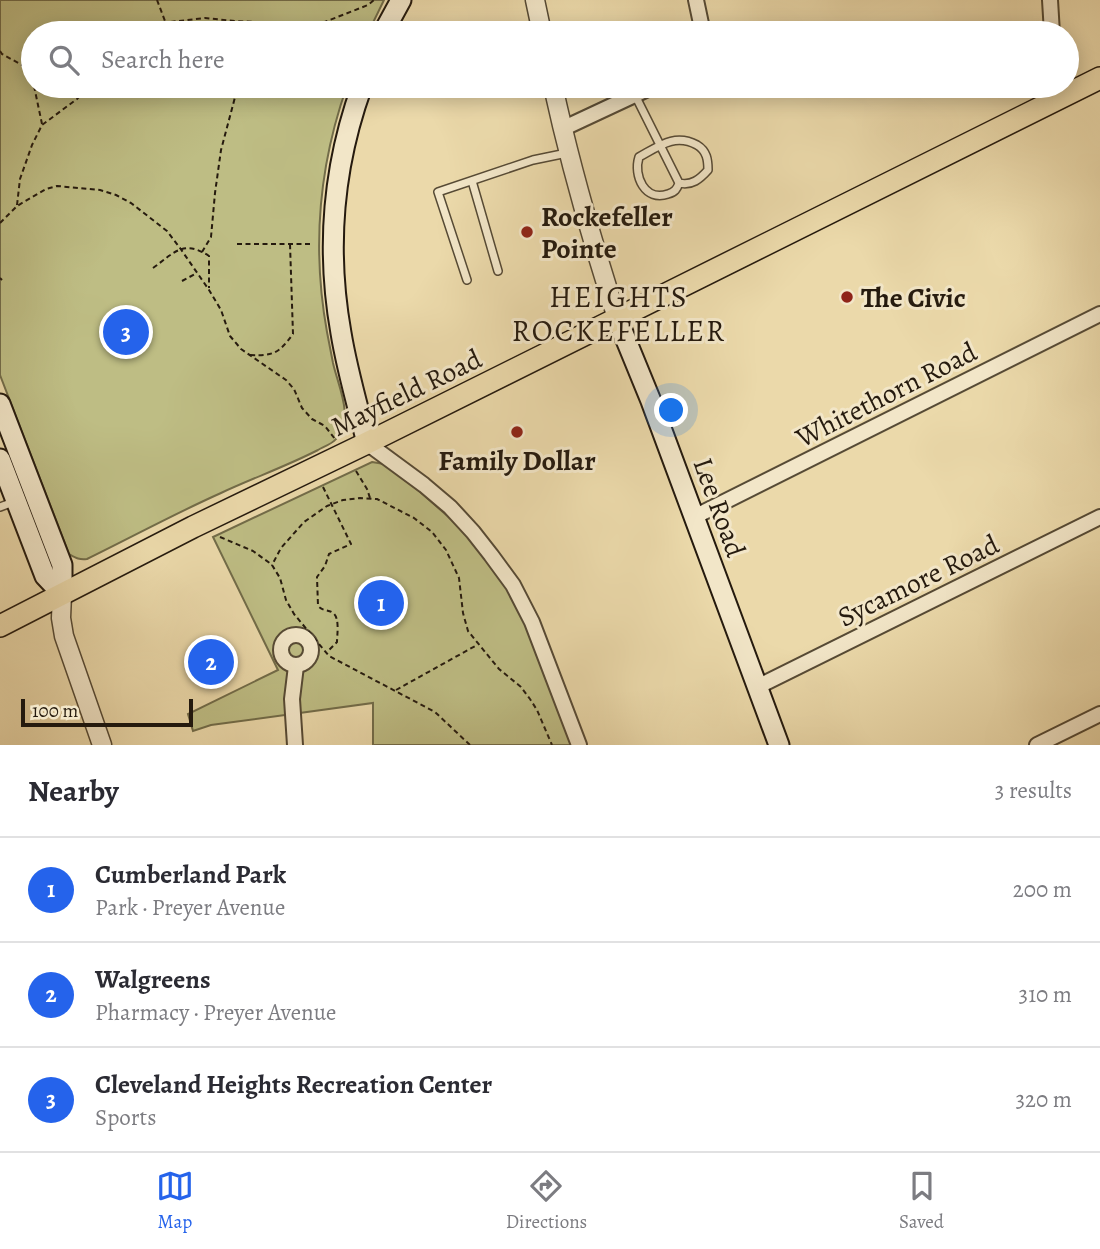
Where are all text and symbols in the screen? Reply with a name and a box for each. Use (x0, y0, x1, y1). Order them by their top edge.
search box (21, 21, 1079, 98)
icon: search (45, 41, 83, 79)
text: Search here (101, 42, 225, 77)
place label: Rockefeller Pointe (541, 198, 673, 268)
marker: Rockefeller Pointe (519, 224, 535, 240)
district label: HEIGHTS ROCKEFELLER (512, 277, 726, 351)
place label: The Civic (861, 279, 966, 317)
marker: The Civic (839, 289, 855, 305)
pin: 3 (103, 306, 149, 358)
street label: Whitethorn Road (789, 332, 984, 457)
street label: Mayfield Road (325, 340, 489, 446)
your location (654, 393, 688, 427)
marker: Family Dollar (509, 424, 525, 440)
place label: Family Dollar (438, 442, 596, 480)
street label: Lee Road (684, 452, 755, 563)
street label: Sycamore Road (831, 525, 1006, 636)
pin: 1 (358, 577, 404, 629)
pin: 2 (188, 636, 234, 688)
scale bar (21, 696, 192, 728)
text: 100 m (32, 698, 78, 724)
text: Nearby (28, 771, 119, 811)
text: 3 results (995, 775, 1072, 806)
text: Cumberland Park (95, 857, 286, 892)
text: 1 (47, 874, 55, 905)
text: 200 m (1013, 874, 1072, 905)
text: Park · Preyer Avenue (95, 892, 285, 923)
text: Walgreens (95, 962, 211, 997)
text: 2 (45, 979, 57, 1010)
text: 310 m (1019, 979, 1072, 1010)
text: Pharmacy · Preyer Avenue (95, 997, 336, 1028)
text: Cleveland Heights Recreation Center (95, 1067, 492, 1102)
text: 3 (46, 1084, 56, 1115)
text: 320 m (1016, 1084, 1072, 1115)
text: Sports (95, 1102, 156, 1133)
tab: Map (156, 1167, 194, 1235)
tab: Directions (506, 1167, 587, 1235)
tab: Saved (899, 1167, 944, 1235)

